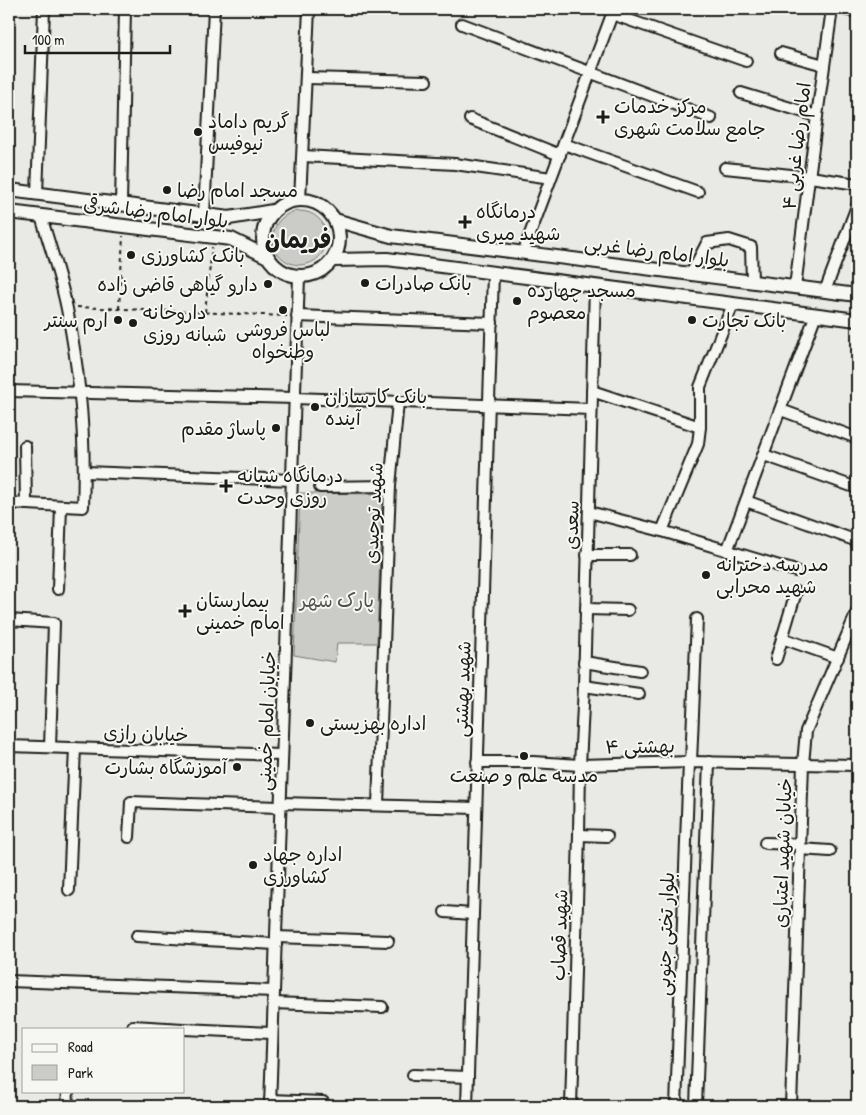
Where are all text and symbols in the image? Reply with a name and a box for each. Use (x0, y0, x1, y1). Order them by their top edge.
scale bar (25, 22, 170, 54)
text: 100 m (32, 29, 65, 50)
street label: امام رضا غربی ۴ (775, 81, 819, 211)
place label: مرکز خدمات جامع سلامت شهری (614, 93, 766, 142)
place label: گریم داماد نیوفیس (208, 108, 290, 156)
marker: مرکز خدمات جامع سلامت شهری (596, 110, 610, 124)
marker: گریم داماد نیوفیس (192, 126, 204, 138)
place label: مسجد امام رضا (177, 177, 298, 205)
marker: مسجد امام رضا (161, 184, 173, 196)
street label: بلوار امام رضا شرقی (82, 190, 230, 236)
place label: درمانگاه شهید میری (476, 198, 560, 246)
marker: درمانگاه شهید میری (458, 215, 472, 229)
district label: فریمان (265, 223, 331, 255)
street label: بلوار امام رضا غربی (583, 229, 731, 275)
place label: بانک کشاورزی (141, 242, 245, 268)
marker: بانک کشاورزی (125, 249, 137, 261)
place label: بانک صادرات (375, 270, 472, 296)
place label: دارو گیاهی قاضی زاده (97, 271, 258, 297)
marker: بانک صادرات (359, 277, 371, 289)
place label: مسجد چهارده معصوم (527, 277, 636, 327)
marker: دارو گیاهی قاضی زاده (262, 278, 274, 290)
marker: مسجد چهارده معصوم (511, 295, 523, 307)
place label: داروخانه شبانه روزی (143, 299, 227, 347)
marker: لباس فروشی وطنخواه (277, 304, 289, 316)
place label: ارم سنتر (43, 307, 108, 335)
place label: بانک تجارت (702, 307, 786, 333)
marker: ارم سنتر (112, 314, 124, 326)
marker: بانک تجارت (686, 314, 698, 326)
place label: لباس فروشی وطنخواه (236, 316, 330, 364)
marker: داروخانه شبانه روزی (127, 317, 139, 329)
place label: بانک کارسازان آینده (325, 383, 427, 431)
marker: بانک کارسازان آینده (309, 401, 321, 413)
place label: پاساژ مقدم (181, 415, 266, 443)
marker: پاساژ مقدم (270, 422, 282, 434)
street label: شهید توحیدی (357, 461, 389, 565)
place label: درمانگاه شبانه روزی وحدت (237, 462, 343, 510)
marker: درمانگاه شبانه روزی وحدت (219, 479, 233, 493)
street label: سعدی (557, 500, 585, 550)
place label: مدرسه دخترانه شهید محرابی (716, 551, 829, 599)
marker: مدرسه دخترانه شهید محرابی (700, 569, 712, 581)
place label: بیمارستان امام خمینی (196, 587, 285, 637)
park label: پارک شهر (298, 587, 374, 613)
marker: بیمارستان امام خمینی (178, 604, 192, 618)
street label: شهید بهشتی (447, 640, 477, 738)
street label: خیابان امام خمینی (251, 651, 283, 792)
place label: اداره بهزیستی (320, 710, 426, 736)
marker: اداره بهزیستی (304, 717, 316, 729)
street label: خیابان رازی (103, 719, 189, 747)
street label: بهشتی ۴ (605, 732, 675, 760)
marker: مدسه علم و صنعت (518, 750, 530, 762)
place label: آموزشگاه بشارت (104, 754, 228, 780)
marker: آموزشگاه بشارت (231, 761, 243, 773)
place label: مدسه علم و صنعت (450, 762, 598, 790)
street label: خیابان شهید اعتباری (766, 778, 798, 928)
place label: اداره جهاد کشاورزی (263, 841, 342, 889)
marker: اداره جهاد کشاورزی (247, 859, 259, 871)
street label: بلوار تختی جنوبی (650, 871, 680, 997)
street label: شهید قصاب (544, 889, 574, 981)
legend (22, 1028, 185, 1092)
text: Road (68, 1036, 93, 1057)
text: Park (68, 1062, 93, 1083)

